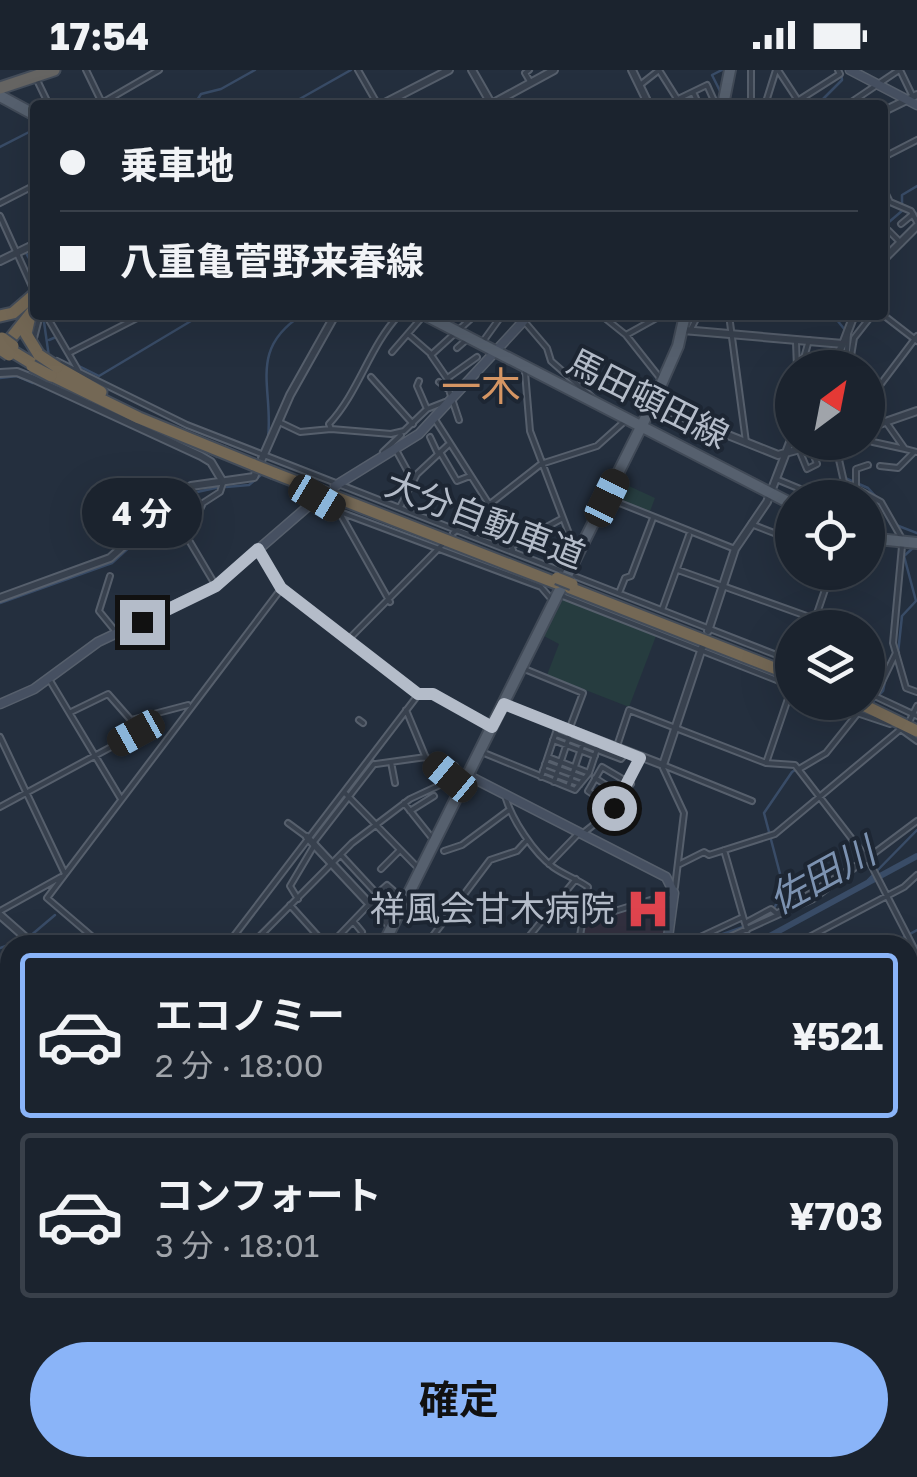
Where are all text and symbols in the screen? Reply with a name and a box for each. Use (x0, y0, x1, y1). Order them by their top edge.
text: 17:54 (50, 13, 149, 58)
text: 乗車地 (120, 142, 234, 187)
text: 八重亀菅野来春線 (120, 238, 424, 283)
street label: 馬田頓田線 (561, 340, 736, 457)
north arrow (775, 350, 885, 460)
map controls (775, 350, 885, 720)
district label: 一木 (441, 362, 521, 410)
street label: 大分自動車道 (380, 462, 591, 576)
car (580, 464, 634, 532)
car (284, 470, 350, 526)
callout: 4 分 (82, 477, 202, 547)
button: locate (775, 480, 885, 590)
text: 4 分 (112, 494, 172, 532)
route end (120, 600, 165, 645)
button: layers (775, 610, 885, 720)
car (102, 705, 170, 761)
car (417, 746, 483, 808)
route start (592, 786, 637, 831)
water label: 佐田川 (761, 825, 886, 922)
hospital icon: 祥風会甘木病院 (624, 885, 672, 933)
place label: 祥風会甘木病院 (370, 887, 615, 929)
icon: car (35, 991, 125, 1081)
text: エコノミー (155, 992, 345, 1037)
text: ¥521 (792, 1013, 883, 1058)
text: 2 分 · 18:00 (155, 1046, 323, 1084)
icon: car (35, 1171, 125, 1261)
text: コンフォート (155, 1172, 382, 1217)
text: ¥703 (789, 1193, 883, 1238)
text: 3 分 · 18:01 (155, 1226, 319, 1264)
button: 確定 (30, 1342, 888, 1457)

